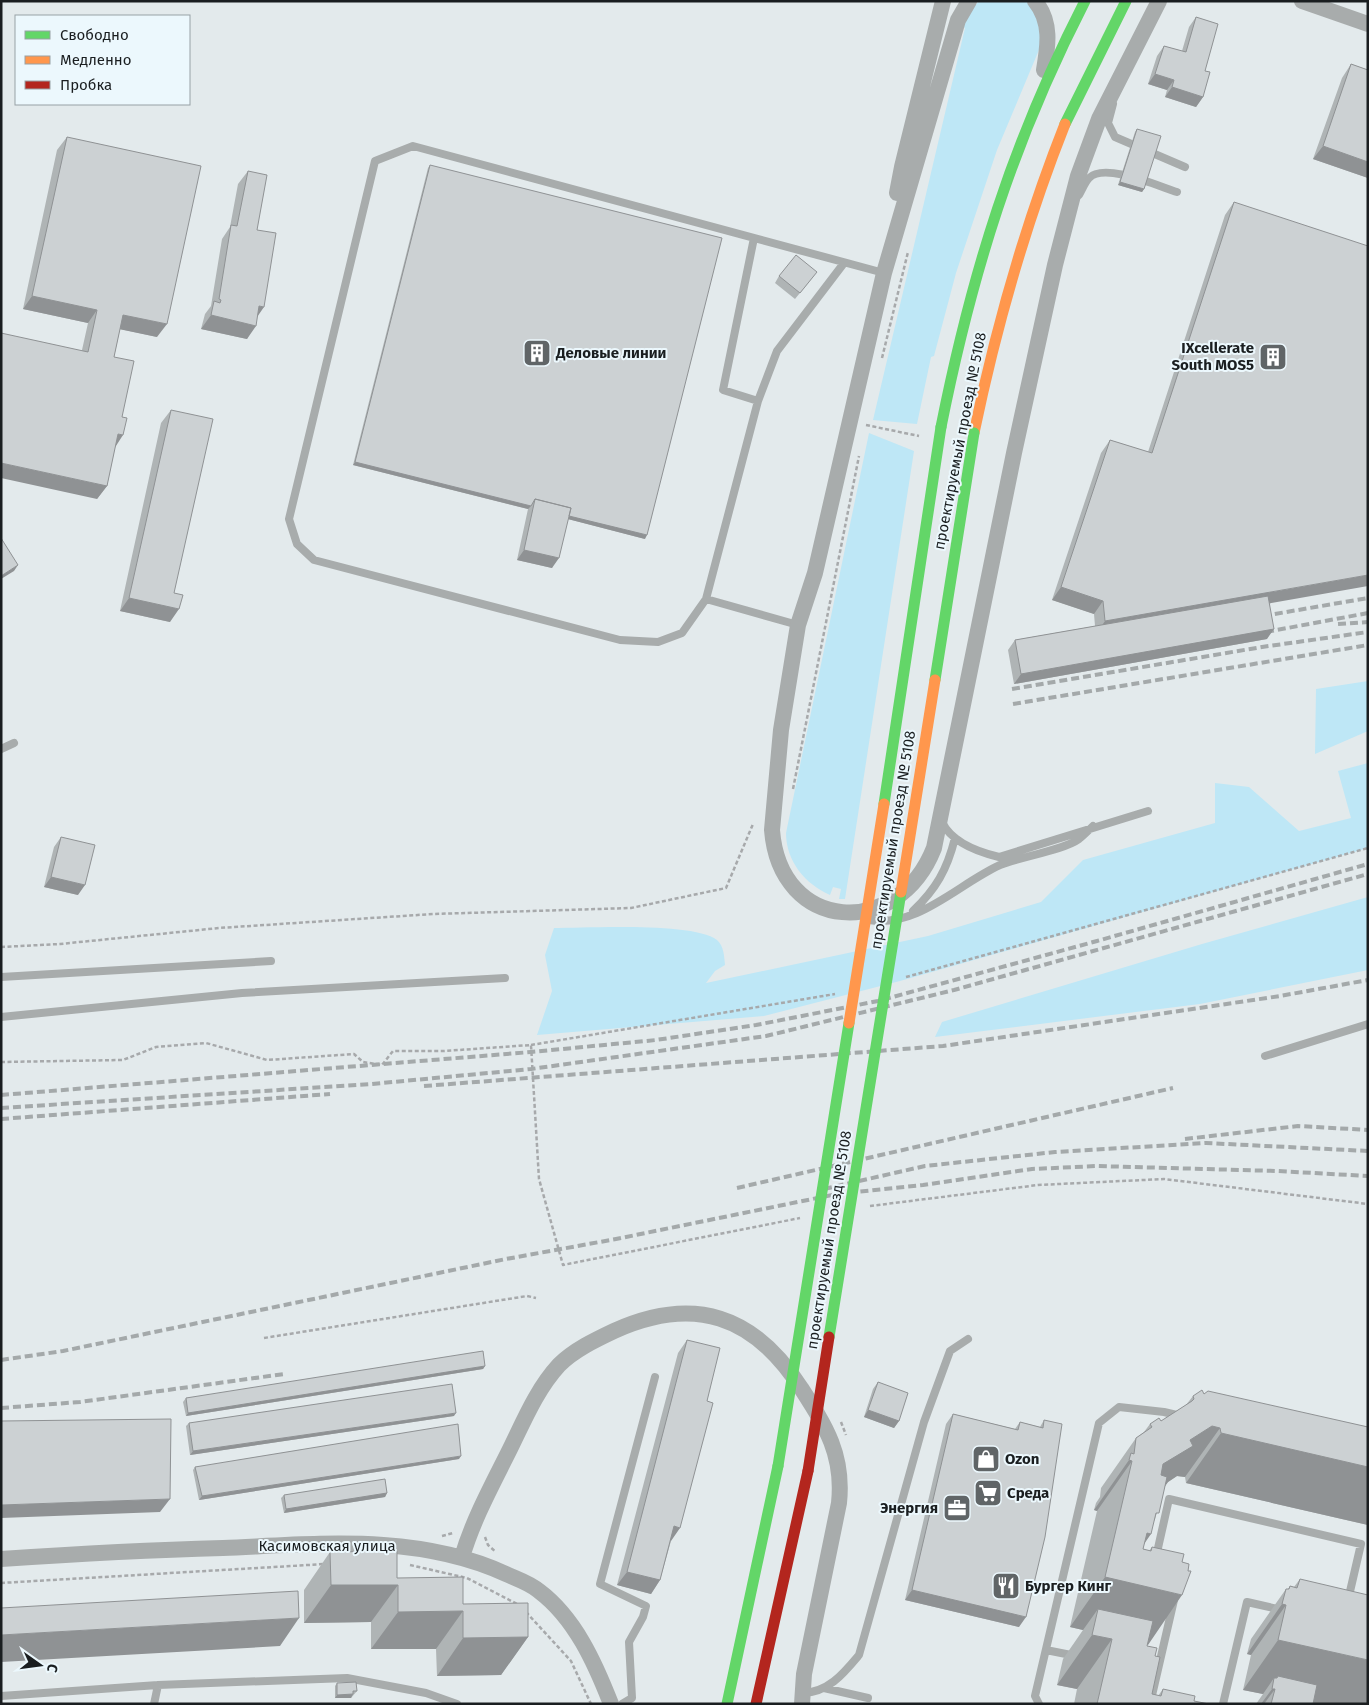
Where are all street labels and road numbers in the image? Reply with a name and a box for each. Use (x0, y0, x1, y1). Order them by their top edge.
street label: проектируемый проезд № 5108 (930, 331, 990, 551)
street label: проектируемый проезд № 5108 (867, 729, 919, 951)
street label: проектируемый проезд № 5108 (803, 1129, 855, 1351)
street label: Касимовская улица (258, 1537, 396, 1555)

